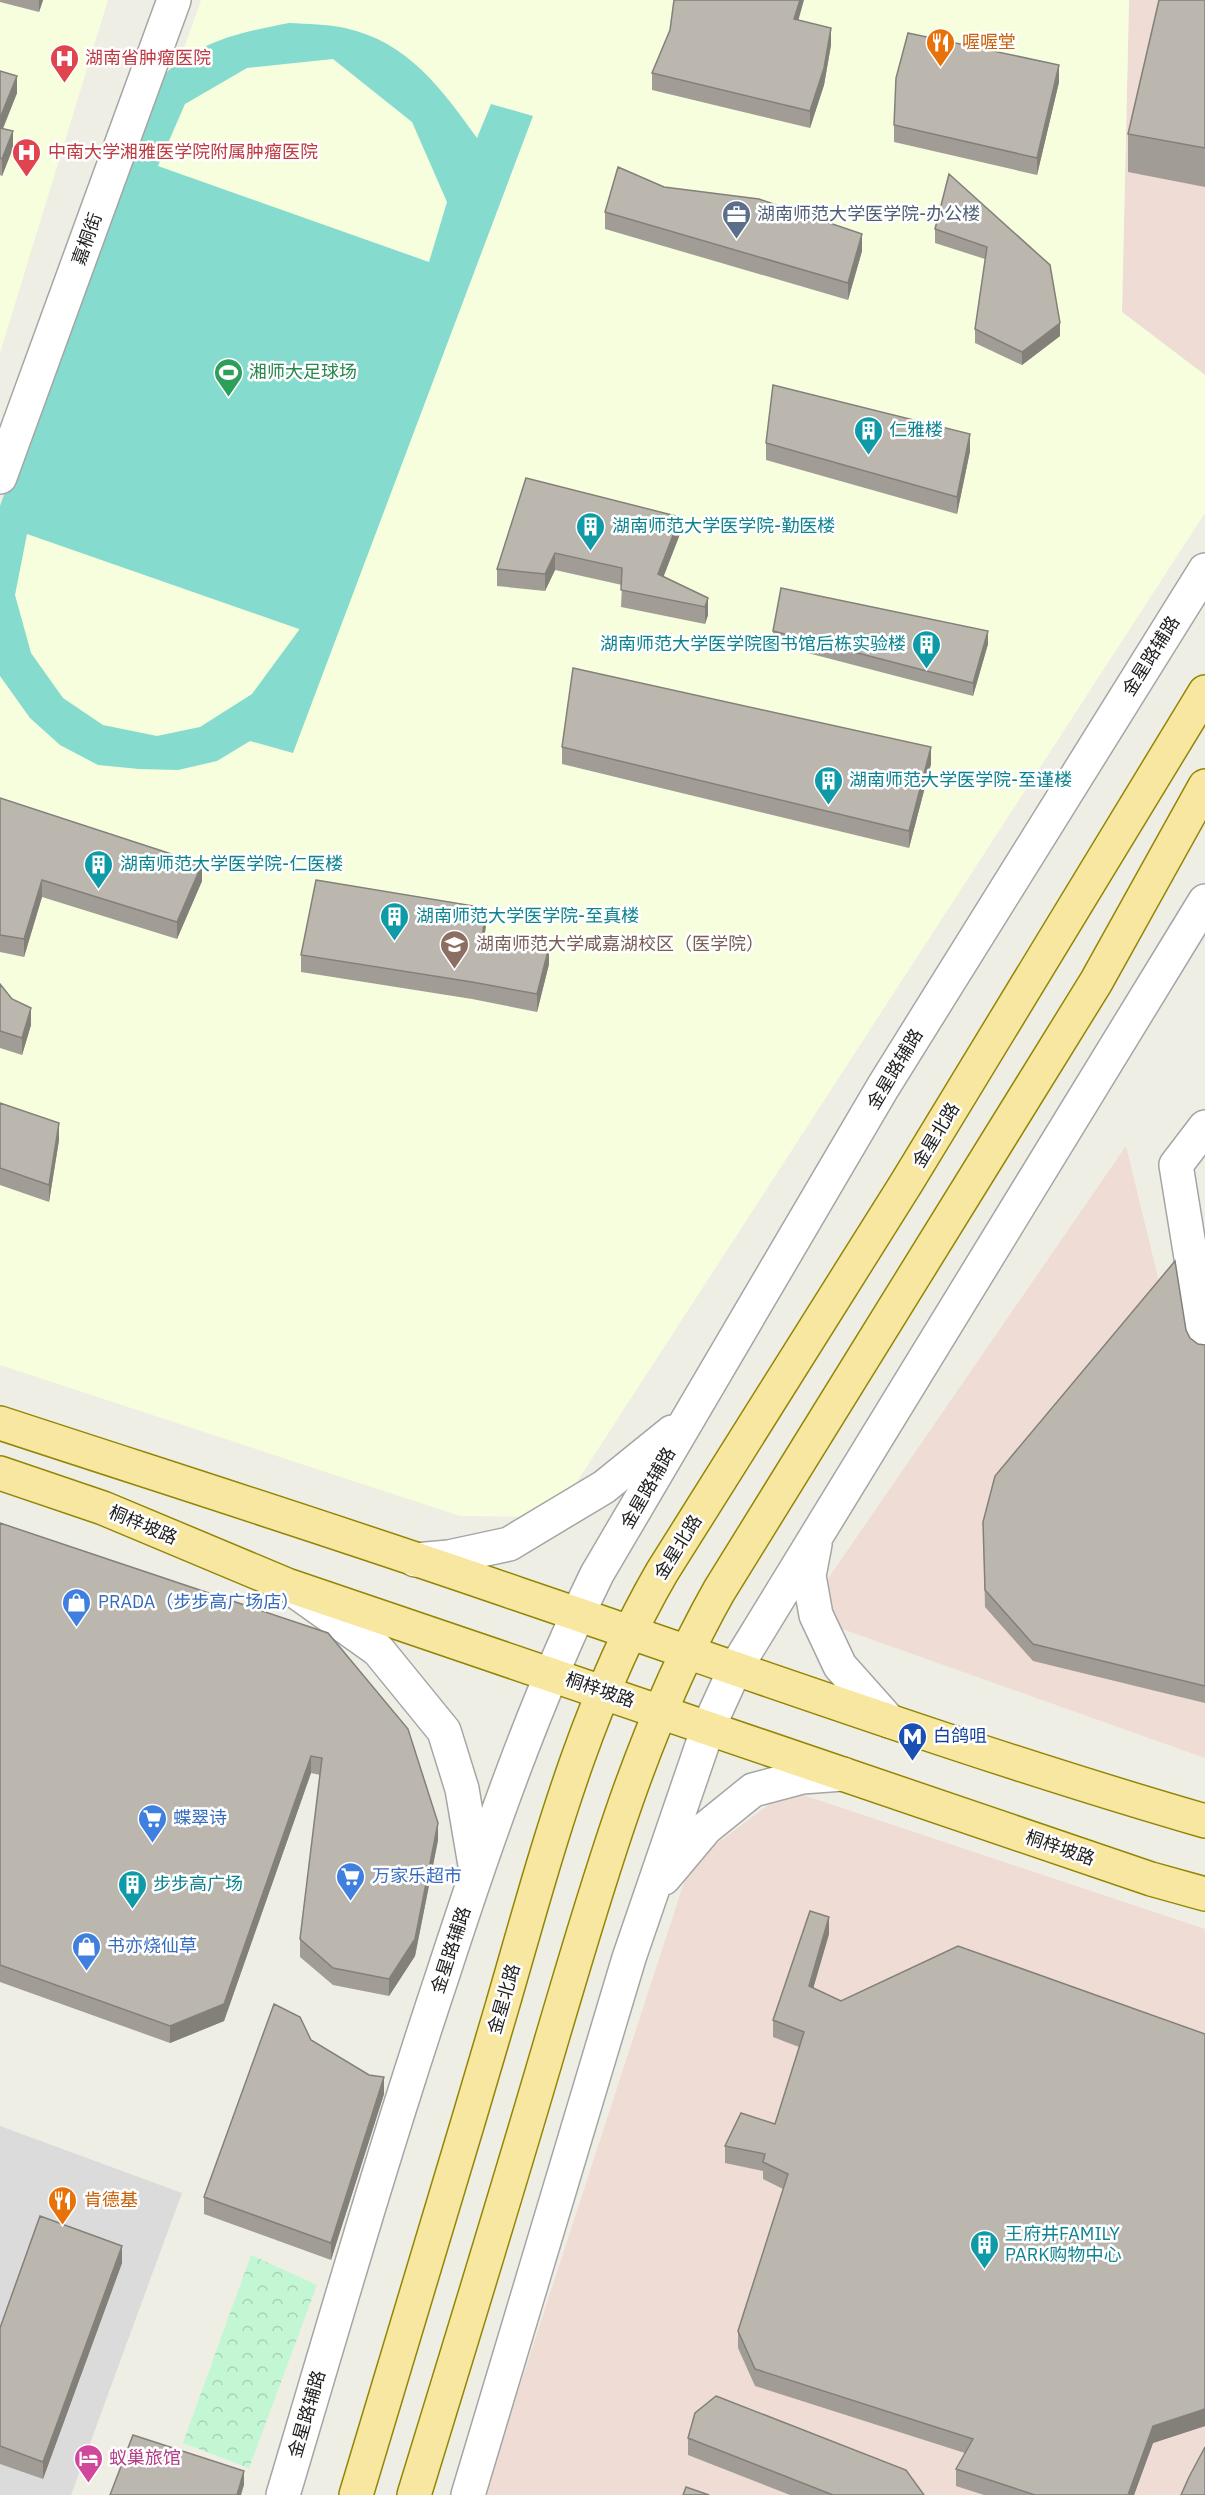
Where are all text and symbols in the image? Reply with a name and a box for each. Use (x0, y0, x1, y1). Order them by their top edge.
restaurant icon: 喔喔堂 (925, 26, 957, 68)
place label: 喔喔堂 (962, 30, 1016, 53)
hospital icon: 湖南省肿瘤医院 (48, 42, 80, 84)
place label: 湖南省肿瘤医院 (85, 46, 211, 69)
hospital icon: 中南大学湘雅医学院附属肿瘤医院 (11, 136, 43, 178)
place label: 中南大学湘雅医学院附属肿瘤医院 (48, 140, 318, 163)
office icon: 湖南师范大学医学院-办公楼 (720, 198, 752, 240)
place label: 湖南师范大学医学院-办公楼 (757, 202, 980, 225)
street label: 嘉桐街 (66, 210, 107, 268)
sports icon: 湘师大足球场 (212, 356, 244, 398)
place label: 湘师大足球场 (249, 360, 357, 383)
building icon: 仁雅楼 (852, 414, 884, 456)
place label: 仁雅楼 (889, 418, 943, 441)
building icon: 湖南师范大学医学院-勤医楼 (575, 510, 607, 552)
place label: 湖南师范大学医学院-勤医楼 (612, 514, 835, 537)
street label: 金星路辅路 (1117, 611, 1184, 700)
building icon: 湖南师范大学医学院图书馆后栋实验楼 (911, 628, 943, 670)
place label: 湖南师范大学医学院图书馆后栋实验楼 (600, 632, 906, 655)
building icon: 湖南师范大学医学院-至谨楼 (812, 764, 844, 806)
place label: 湖南师范大学医学院-至谨楼 (849, 768, 1072, 791)
building icon: 湖南师范大学医学院-仁医楼 (83, 848, 115, 890)
place label: 湖南师范大学医学院-仁医楼 (120, 852, 343, 875)
building icon: 湖南师范大学医学院-至真楼 (379, 900, 411, 942)
place label: 湖南师范大学医学院-至真楼 (416, 904, 639, 927)
school or university icon: 湖南师范大学咸嘉湖校区（医学院） (439, 928, 471, 970)
place label: 湖南师范大学咸嘉湖校区（医学院） (476, 932, 764, 955)
street label: 金星路辅路 (862, 1024, 928, 1113)
street label: 金星北路 (907, 1098, 964, 1172)
street label: 金星路辅路 (615, 1443, 680, 1532)
street label: 桐梓坡路 (106, 1500, 181, 1549)
street label: 金星北路 (649, 1510, 706, 1583)
shop icon: PRADA（步步高广场店） (61, 1586, 93, 1628)
place label: PRADA（步步高广场店） (98, 1590, 299, 1613)
street label: 桐梓坡路 (562, 1667, 638, 1712)
metro station icon: 白鸽咀 (896, 1720, 928, 1762)
place label: 白鸽咀 (933, 1724, 987, 1747)
supermarket icon: 蝶翠诗 (136, 1802, 168, 1844)
place label: 蝶翠诗 (173, 1806, 227, 1829)
street label: 桐梓坡路 (1022, 1825, 1098, 1870)
supermarket icon: 万家乐超市 (335, 1860, 367, 1902)
place label: 万家乐超市 (372, 1864, 462, 1887)
building icon: 步步高广场 (116, 1868, 148, 1910)
place label: 步步高广场 (153, 1872, 243, 1895)
street label: 金星路辅路 (426, 1903, 475, 1996)
shop icon: 书亦烧仙草 (70, 1930, 102, 1972)
place label: 书亦烧仙草 (107, 1934, 197, 1957)
street label: 金星北路 (483, 1961, 524, 2037)
restaurant icon: 肯德基 (47, 2184, 79, 2226)
place label: 肯德基 (84, 2188, 138, 2211)
place label: 王府井FAMILY PARK购物中心 (1005, 2222, 1122, 2266)
building icon: 王府井FAMILY PARK购物中心 (968, 2228, 1000, 2270)
street label: 金星路辅路 (283, 2367, 330, 2460)
hotel icon: 蚁巢旅馆 (72, 2442, 104, 2484)
place label: 蚁巢旅馆 (109, 2446, 181, 2469)

